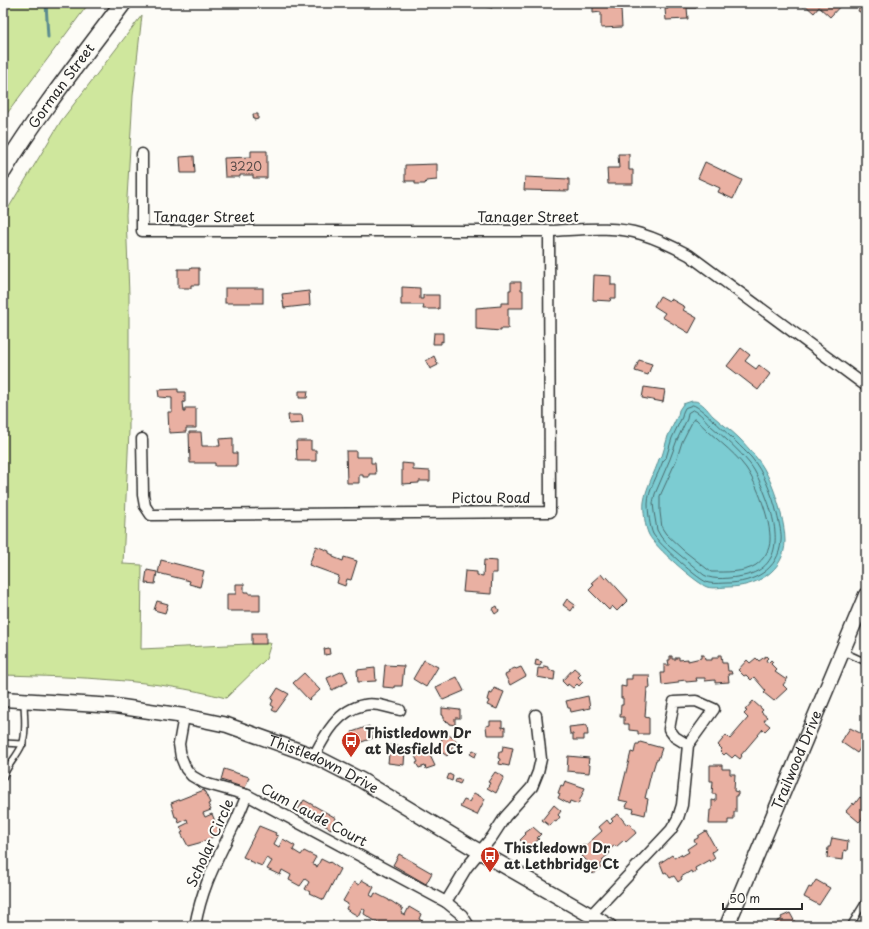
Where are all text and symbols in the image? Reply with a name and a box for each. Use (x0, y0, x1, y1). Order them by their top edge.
street label: Gorman Street (23, 39, 99, 133)
house number: 3220 (230, 157, 262, 175)
street label: Tanager Street (153, 206, 255, 227)
street label: Tanager Street (477, 206, 579, 227)
street label: Pictou Road (452, 487, 530, 508)
street label: Trailwood Drive (766, 707, 826, 813)
place label: Thistledown Dr at Nesfield Ct (365, 722, 472, 759)
street label: Thistledown Drive (265, 729, 383, 798)
bus stop icon: Thistledown Dr at Nesfield Ct (340, 730, 362, 758)
street label: Cum Laude Court (257, 778, 371, 852)
street label: Scholar Circle (181, 795, 238, 890)
place label: Thistledown Dr at Lethbridge Ct (504, 837, 619, 874)
bus stop icon: Thistledown Dr at Lethbridge Ct (479, 845, 501, 873)
scale bar (723, 885, 802, 911)
text: 50 m (729, 889, 760, 907)

